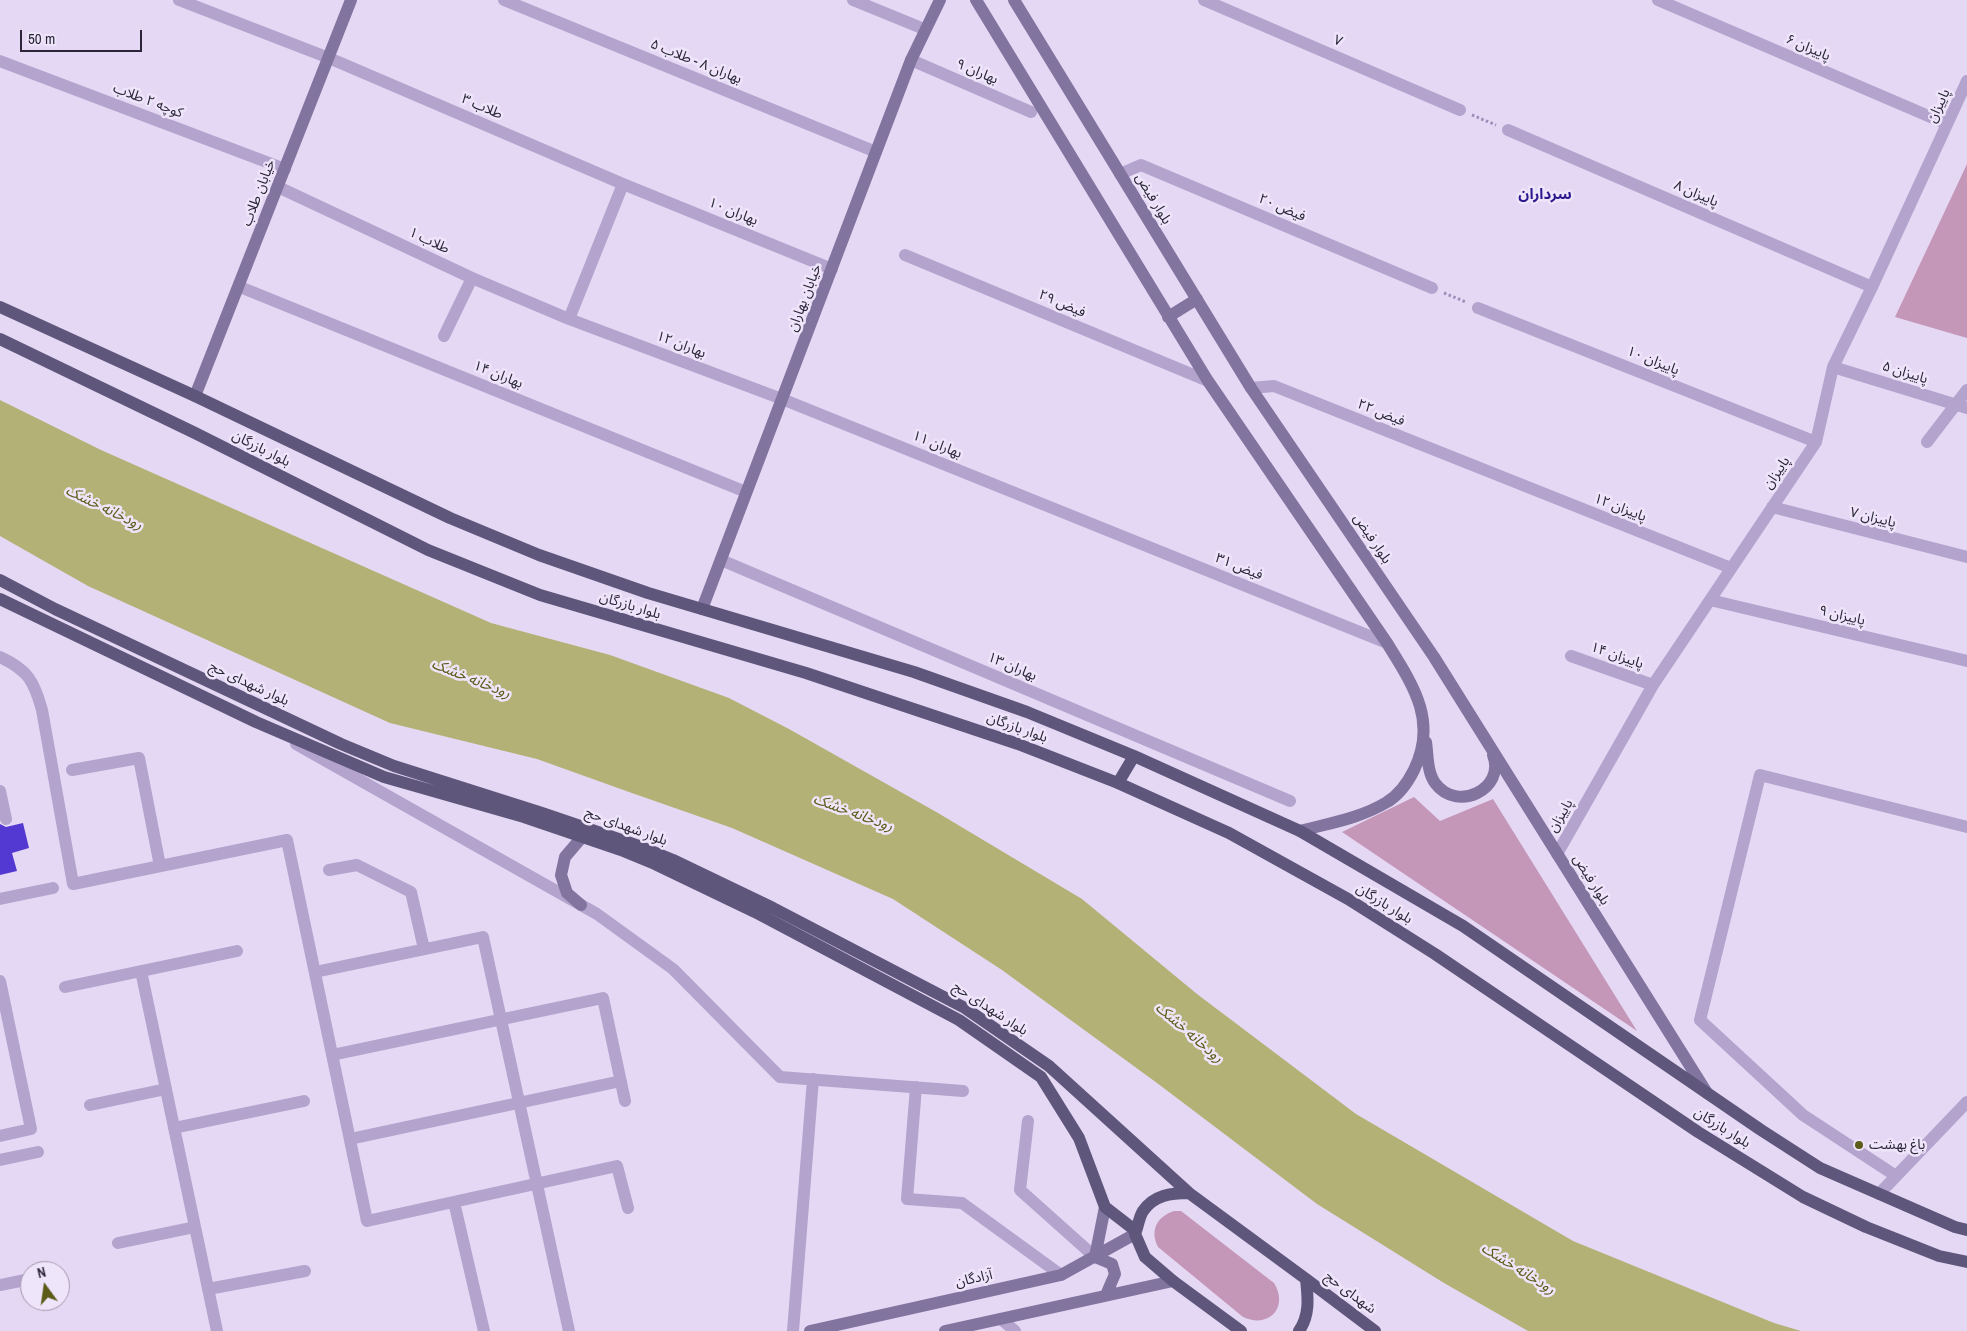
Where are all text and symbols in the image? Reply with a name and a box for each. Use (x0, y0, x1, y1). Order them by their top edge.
scale bar (22, 20, 145, 52)
text: 50 m (28, 28, 55, 49)
street label: پاییزان ۶ (1783, 31, 1833, 65)
street label: ۷ (1331, 32, 1345, 50)
street label: بهاران ۸ - طلاب ۵ (648, 36, 744, 88)
street label: بهاران ۹ (954, 56, 1000, 88)
street label: کوچه ۲ طلاب (111, 80, 185, 122)
street label: پاییزان (1924, 86, 1954, 126)
street label: طلاب ۳ (459, 91, 505, 123)
street label: خیابان طلاب (239, 157, 279, 229)
street label: بلوار فیض (1131, 170, 1175, 228)
street label: پاییزان ۸ (1671, 177, 1721, 211)
district label: سرداران (1518, 186, 1572, 204)
street label: فیض ۲۰ (1256, 191, 1308, 225)
street label: بهاران ۱۰ (706, 194, 760, 230)
street label: طلاب ۱ (406, 224, 452, 258)
street label: خیابان بهاران (784, 262, 826, 334)
street label: فیض ۲۹ (1036, 287, 1088, 321)
street label: بهاران ۱۲ (654, 328, 708, 362)
street label: پاییزان ۱۰ (1624, 343, 1682, 379)
street label: بهاران ۱۴ (471, 357, 525, 393)
street label: پاییزان ۵ (1880, 358, 1930, 388)
street label: فیض ۲۲ (1355, 396, 1407, 430)
street label: بلوار بازرگان (229, 427, 293, 471)
street label: بهاران ۱۱ (910, 427, 964, 463)
street label: پاییزان (1760, 453, 1794, 493)
water label: رودخانه خشک (63, 482, 145, 534)
street label: پاییزان ۱۲ (1591, 490, 1649, 526)
street label: پاییزان ۷ (1848, 504, 1898, 532)
street label: بلوار فیض (1349, 511, 1395, 567)
street label: فیض ۳۱ (1213, 550, 1265, 584)
street label: بلوار بازرگان (597, 589, 663, 623)
street label: پاییزان ۹ (1817, 603, 1867, 629)
street label: پاییزان ۱۴ (1588, 639, 1646, 673)
street label: بهاران ۱۳ (985, 649, 1039, 685)
water label: رودخانه خشک (429, 655, 513, 703)
street label: بلوار شهدای حج (206, 658, 292, 710)
street label: بلوار بازرگان (984, 709, 1050, 747)
water label: رودخانه خشک (811, 790, 895, 836)
street label: پاییزان (1545, 796, 1577, 836)
street label: بلوار شهدای حج (583, 804, 669, 850)
street label: بلوار فیض (1569, 852, 1613, 908)
street label: بلوار بازرگان (1353, 880, 1415, 928)
street label: بلوار شهدای حج (949, 978, 1031, 1040)
water label: رودخانه خشک (1152, 999, 1226, 1067)
street label: بلوار بازرگان (1691, 1104, 1753, 1152)
place label: باغ بهشت (1869, 1137, 1925, 1153)
marker: باغ بهشت (1853, 1139, 1865, 1151)
water label: رودخانه خشک (1478, 1239, 1558, 1299)
north arrow (20, 1261, 70, 1311)
text: N (35, 1263, 48, 1282)
street label: آزادگان (954, 1267, 994, 1291)
street label: شهدای حج (1321, 1268, 1379, 1318)

